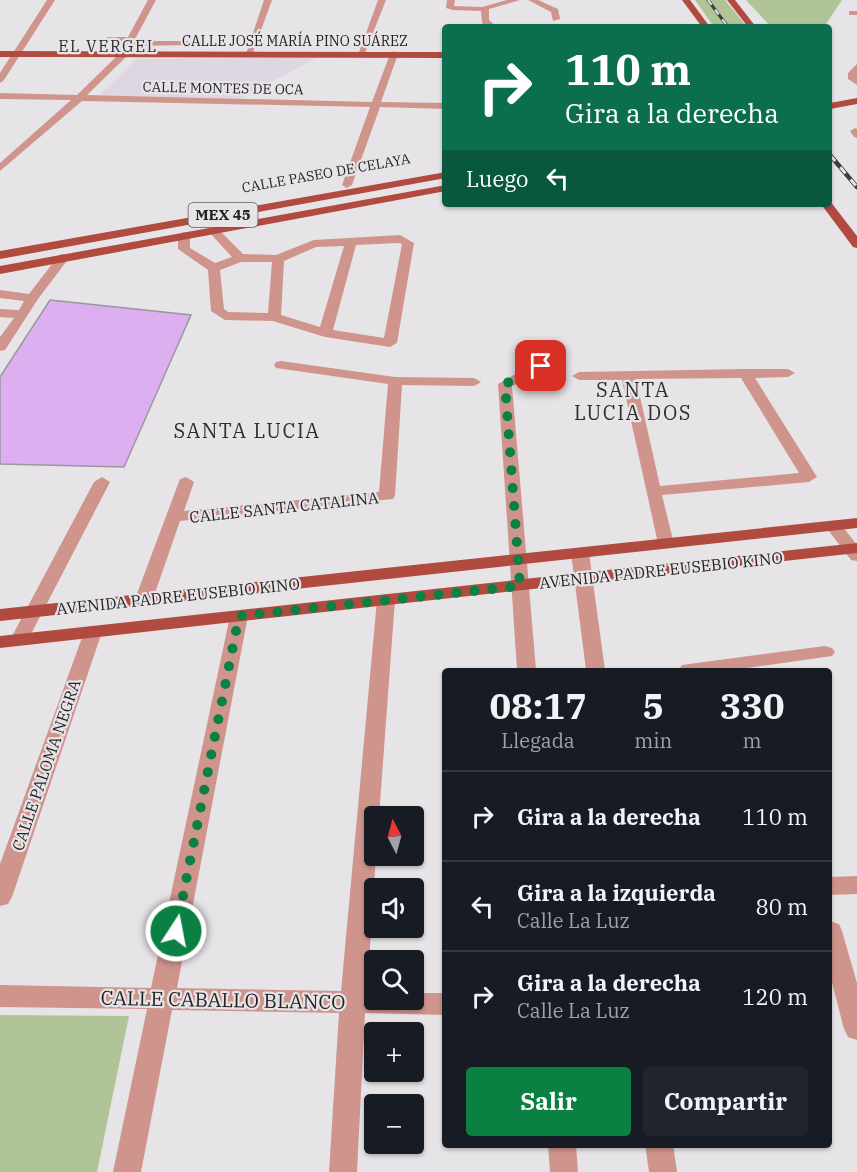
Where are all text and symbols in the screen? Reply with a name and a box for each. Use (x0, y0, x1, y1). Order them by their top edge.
street label: CALLE JOSÉ MARÍA PINO SUÁREZ (182, 31, 408, 50)
district label: EL VERGEL (58, 36, 158, 56)
text: 110 m (565, 42, 691, 97)
icon: right (466, 48, 544, 126)
street label: CALLE MONTES DE OCA (142, 78, 304, 98)
text: Gira a la derecha (565, 95, 779, 130)
street label: CALLE PASEO DE CELAYA (240, 149, 412, 197)
icon: left (541, 162, 574, 195)
text: Luego (466, 164, 529, 193)
road number: MEX 45 (188, 203, 258, 227)
pin (515, 340, 566, 391)
icon: arrive (524, 349, 557, 382)
district label: SANTA LUCIA DOS (574, 376, 692, 426)
district label: SANTA LUCIA (173, 417, 321, 444)
street label: CALLE SANTA CATALINA (188, 487, 380, 527)
street label: AVENIDA PADRE EUSEBIO KINO (538, 547, 784, 593)
street label: AVENIDA PADRE EUSEBIO KINO (55, 573, 301, 619)
street label: CALLE PALOMA NEGRA (7, 677, 85, 853)
text: 08:17 (489, 682, 587, 729)
text: 5 (642, 682, 664, 729)
text: 330 (720, 682, 785, 729)
text: Llegada (501, 727, 575, 754)
text: min (634, 727, 672, 754)
text: m (743, 727, 762, 754)
icon: right (466, 800, 499, 833)
text: Gira a la derecha (517, 802, 701, 831)
text: 110 m (742, 802, 808, 831)
north arrow (364, 806, 424, 866)
map controls (364, 806, 424, 1154)
button: sound (364, 878, 424, 938)
text: Gira a la izquierda (517, 878, 716, 907)
icon: left (466, 890, 499, 923)
text: 80 m (756, 892, 808, 921)
position arrow (144, 899, 208, 963)
text: Calle La Luz (517, 907, 630, 934)
button: search (364, 950, 424, 1010)
text: Gira a la derecha (517, 968, 701, 997)
icon: right (466, 980, 499, 1013)
text: 120 m (742, 982, 808, 1011)
street label: CALLE CABALLO BLANCO (100, 984, 346, 1015)
text: Calle La Luz (517, 997, 630, 1024)
button: + (364, 1022, 424, 1082)
button: Salir (466, 1067, 631, 1136)
button: Compartir (643, 1067, 808, 1136)
button: − (364, 1094, 424, 1154)

